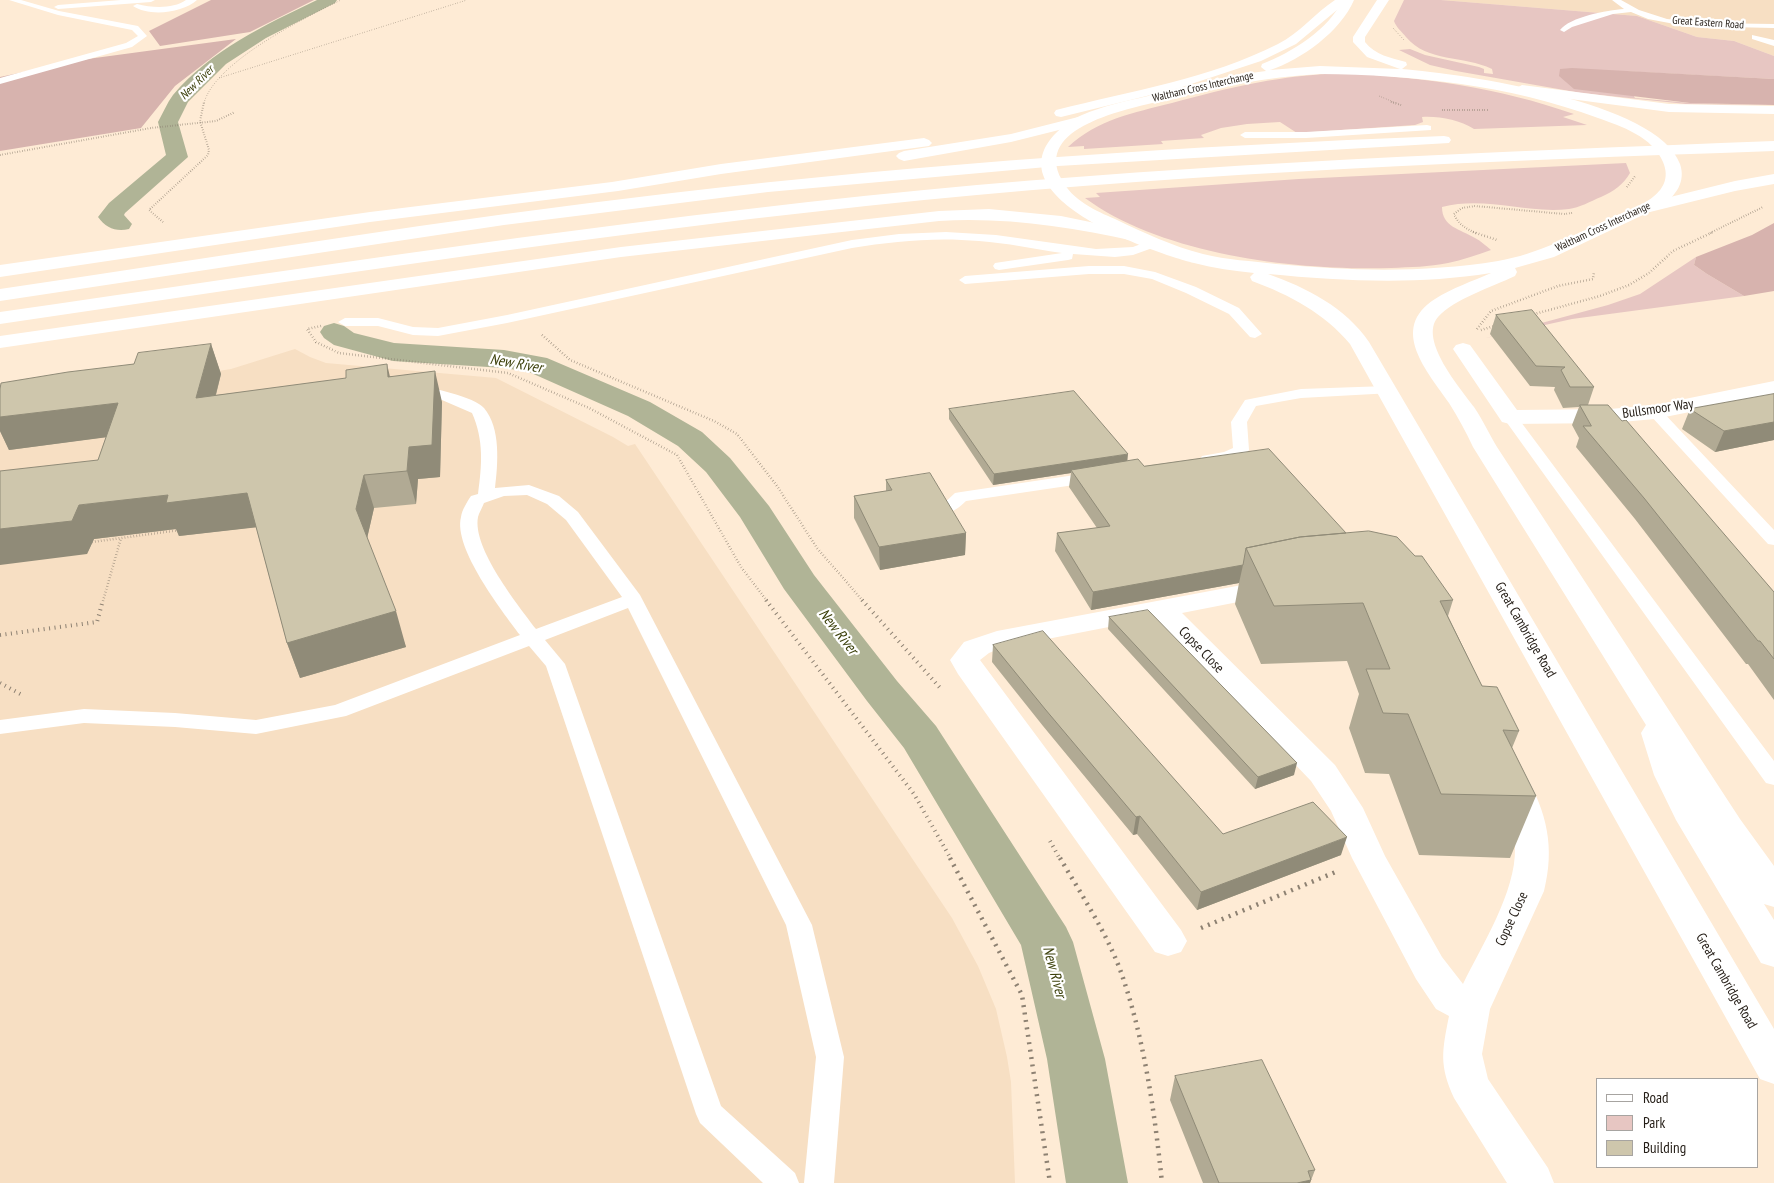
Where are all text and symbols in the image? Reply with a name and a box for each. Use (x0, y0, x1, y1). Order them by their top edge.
street label: Great Eastern Road (1672, 14, 1744, 32)
water label: New River (177, 63, 217, 103)
street label: Waltham Cross Interchange (1151, 69, 1255, 105)
street label: Waltham Cross Interchange (1553, 199, 1653, 255)
water label: New River (488, 351, 544, 377)
street label: Bullsmoor Way (1621, 396, 1695, 422)
street label: Great Cambridge Road (1491, 579, 1559, 681)
water label: New River (815, 606, 861, 658)
street label: Copse Close (1175, 623, 1227, 677)
street label: Copse Close (1492, 889, 1532, 949)
street label: Great Cambridge Road (1692, 930, 1760, 1032)
water label: New River (1038, 944, 1070, 1000)
legend (1596, 1078, 1759, 1168)
text: Road (1643, 1088, 1669, 1107)
text: Park (1643, 1113, 1665, 1132)
text: Building (1643, 1138, 1686, 1157)

